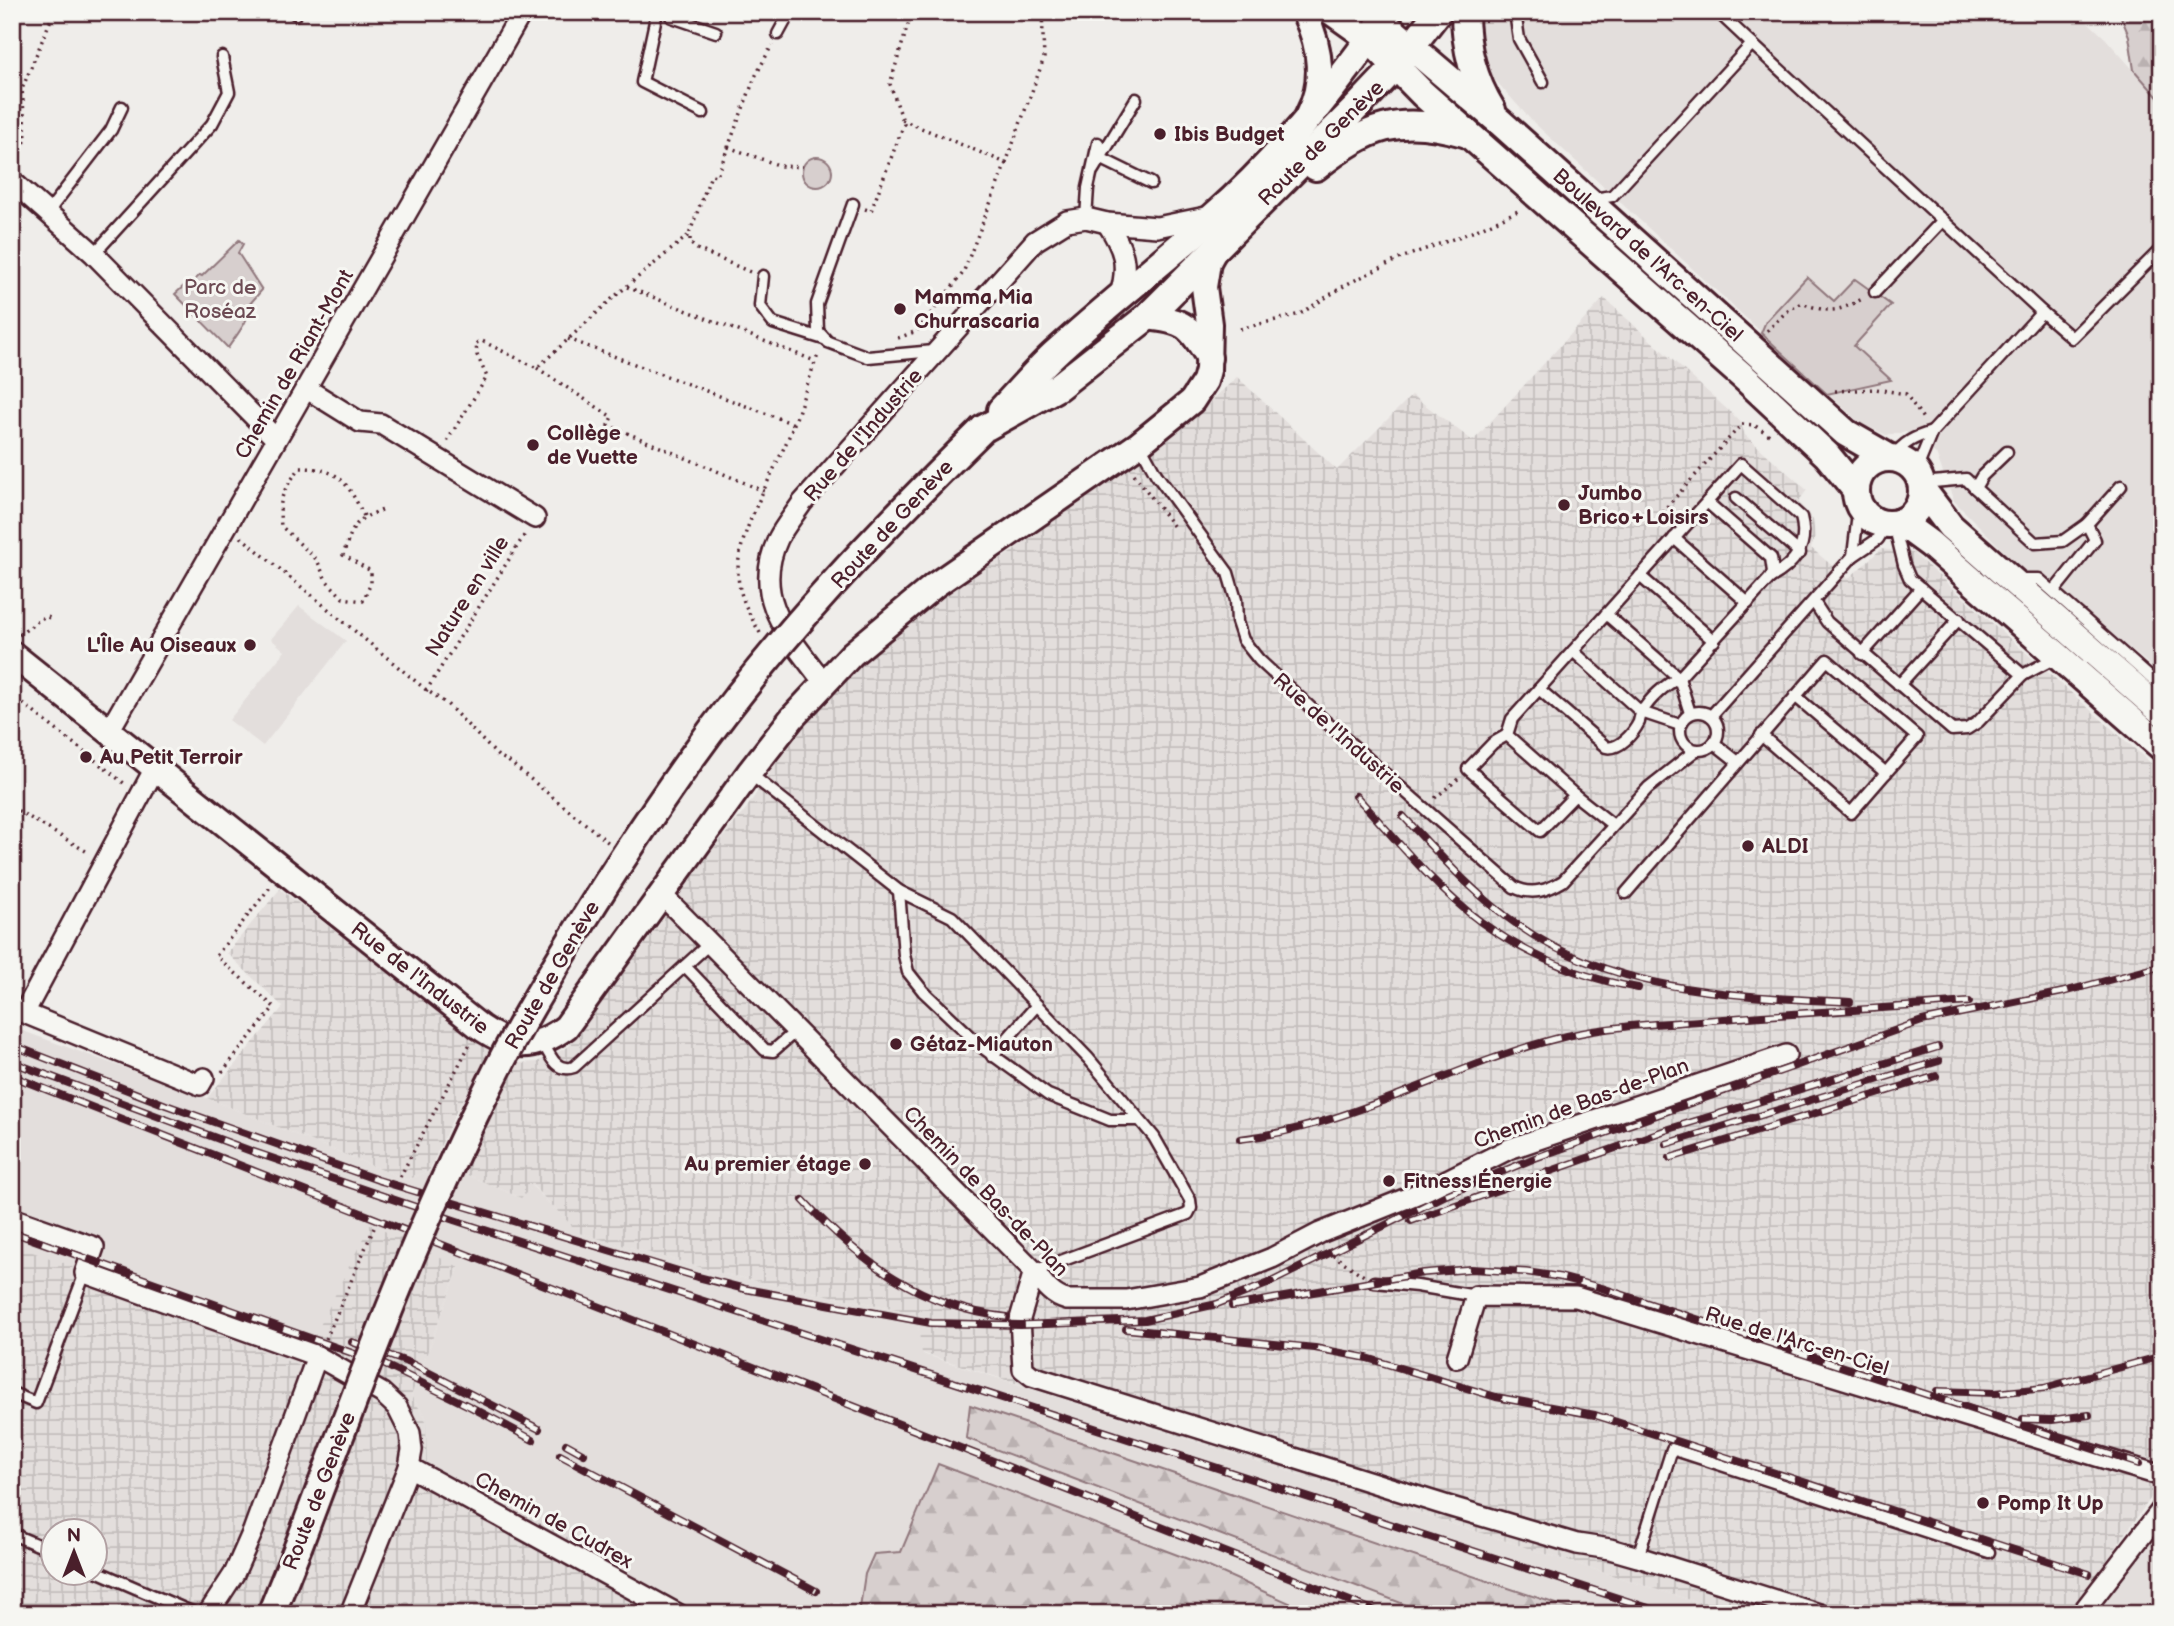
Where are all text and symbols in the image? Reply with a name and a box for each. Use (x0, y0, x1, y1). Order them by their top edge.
street label: Route de Genève (1253, 75, 1389, 211)
place label: Ibis Budget (1174, 122, 1285, 147)
marker: Ibis Budget (1152, 126, 1168, 142)
street label: Boulevard de l'Arc-en-Ciel (1547, 163, 1748, 347)
street label: Chemin de Riant-Mont (230, 264, 359, 464)
park label: Parc de Roséaz (184, 275, 257, 324)
place label: Mamma Mia Churrascaria (914, 285, 1040, 334)
marker: Mamma Mia Churrascaria (892, 301, 908, 317)
street label: Rue de l'Industrie (799, 364, 928, 507)
place label: Collège de Vuette (547, 421, 638, 470)
marker: Collège de Vuette (525, 437, 541, 453)
street label: Route de Genève (826, 455, 959, 594)
place label: Jumbo Brico+Loisirs (1578, 481, 1709, 530)
marker: Jumbo Brico+Loisirs (1556, 497, 1572, 513)
street label: Nature en ville (420, 531, 514, 661)
place label: L'Île Au Oiseaux (86, 632, 237, 658)
marker: L'Île Au Oiseaux (242, 637, 258, 653)
street label: Rue de l'Industrie (1268, 668, 1410, 799)
place label: Au Petit Terroir (99, 745, 243, 770)
marker: Au Petit Terroir (78, 749, 94, 765)
place label: ALDI (1761, 834, 1809, 859)
marker: ALDI (1740, 838, 1756, 854)
street label: Route de Genève (500, 897, 605, 1054)
street label: Rue de l'Industrie (346, 917, 494, 1040)
place label: Gétaz-Miauton (910, 1032, 1053, 1057)
marker: Gétaz-Miauton (888, 1036, 904, 1052)
street label: Chemin de Bas-de-Plan (1470, 1053, 1692, 1154)
street label: Chemin de Bas-de-Plan (898, 1101, 1073, 1282)
place label: Au premier étage (684, 1152, 851, 1177)
marker: Au premier étage (857, 1156, 873, 1172)
place label: Fitness Énergie (1403, 1168, 1552, 1194)
marker: Fitness Énergie (1381, 1173, 1397, 1189)
street label: Rue de l'Arc-en-Ciel (1702, 1302, 1892, 1381)
street label: Route de Genève (278, 1409, 361, 1574)
street label: Chemin de Cudrex (470, 1467, 637, 1574)
place label: Pomp It Up (1997, 1491, 2104, 1516)
marker: Pomp It Up (1975, 1495, 1991, 1511)
north arrow (38, 1518, 108, 1588)
text: N (67, 1525, 81, 1548)

